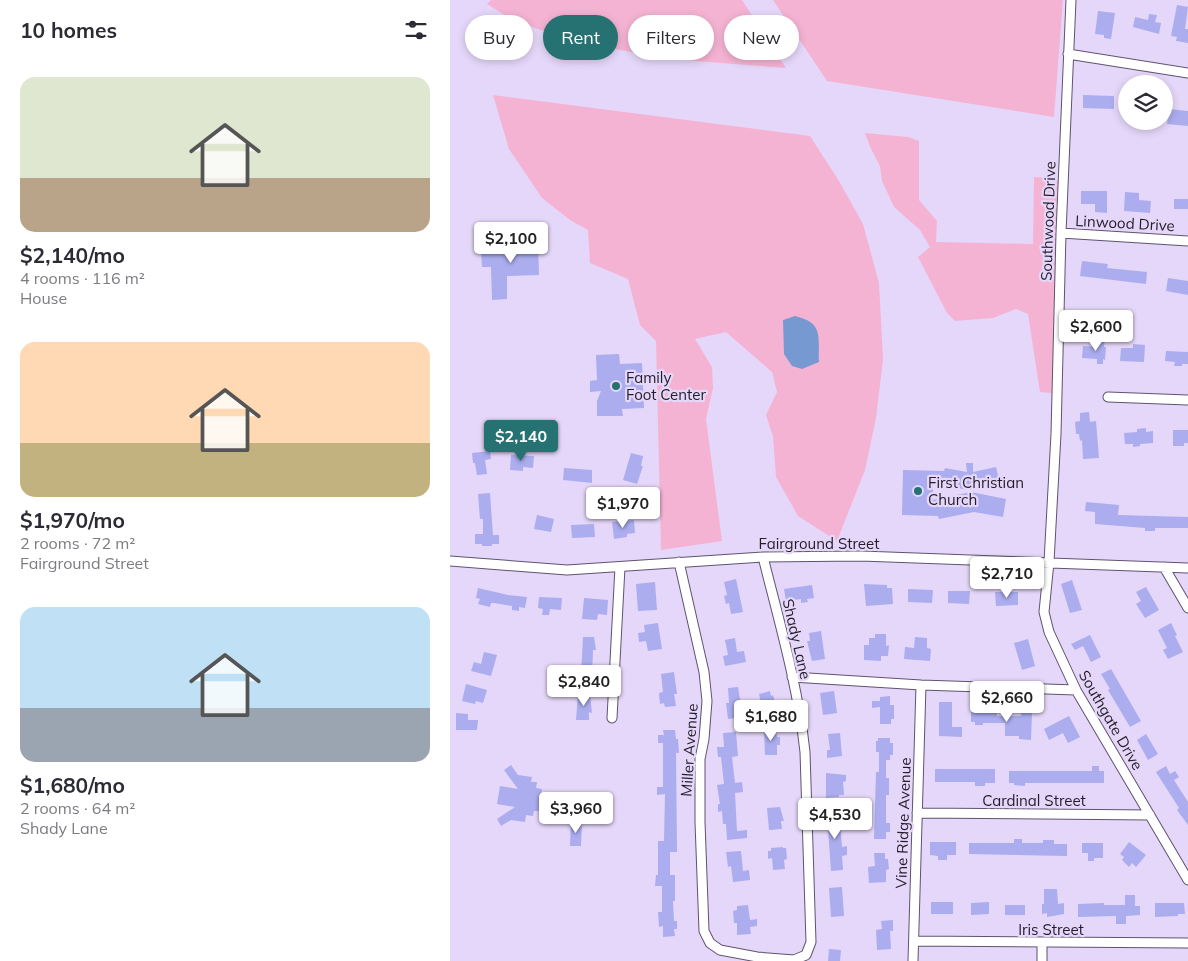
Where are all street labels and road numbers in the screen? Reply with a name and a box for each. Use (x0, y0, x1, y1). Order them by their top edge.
street label: Southwood Drive (1036, 161, 1060, 281)
street label: Linwood Drive (1075, 211, 1175, 235)
street label: Fairground Street (759, 534, 879, 553)
street label: Shady Lane (779, 597, 815, 681)
street label: Southgate Drive (1075, 667, 1147, 773)
street label: Miller Avenue (676, 703, 702, 797)
street label: Vine Ridge Avenue (891, 757, 915, 889)
street label: Cardinal Street (982, 791, 1086, 810)
street label: Iris Street (1018, 920, 1084, 939)

